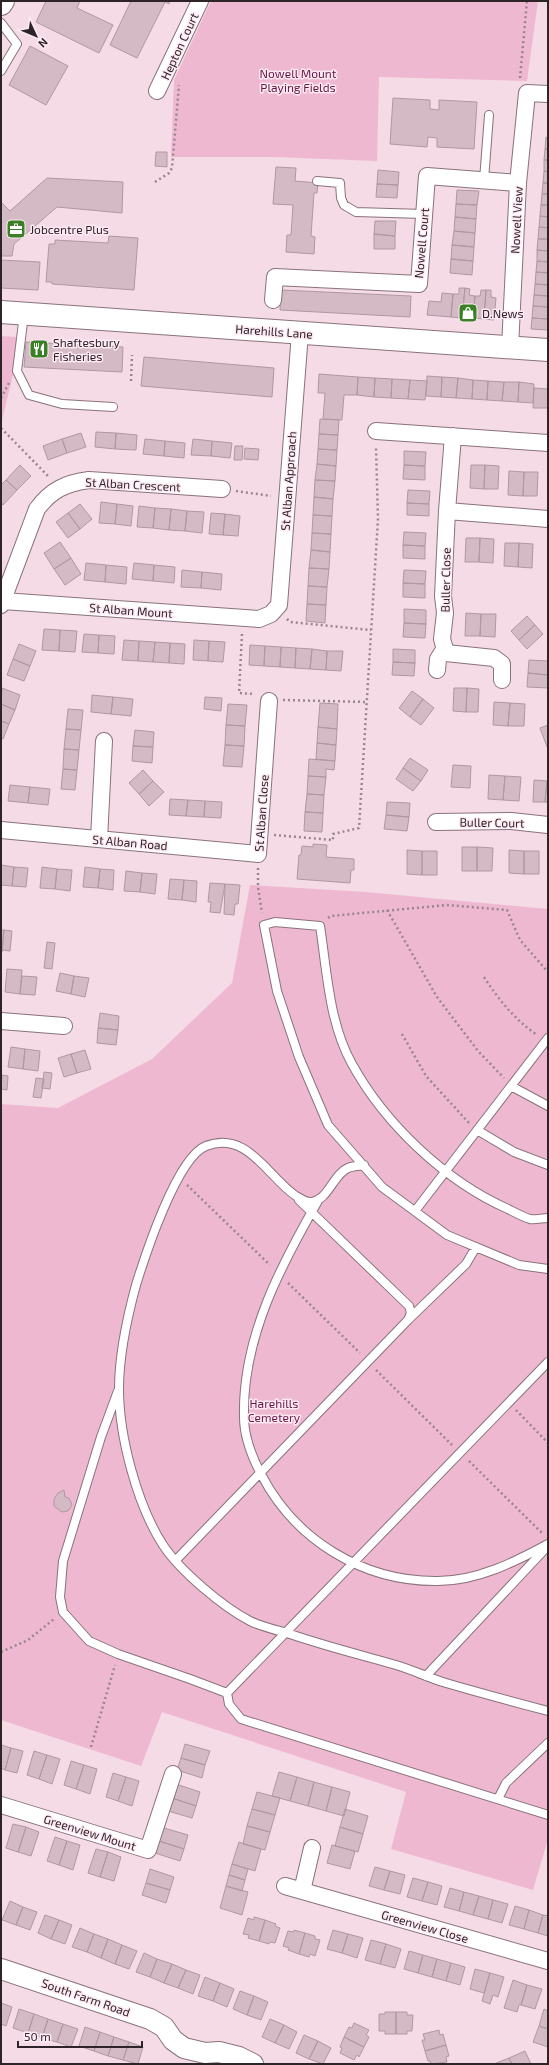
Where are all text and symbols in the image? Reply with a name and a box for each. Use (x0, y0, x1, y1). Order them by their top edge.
street label: Hepton Court (157, 10, 201, 82)
north arrow (16, 16, 56, 56)
text: N (36, 36, 51, 51)
park label: Nowell Mount Playing Fields (260, 66, 337, 94)
street label: Nowell View (507, 186, 525, 254)
street label: Nowell Court (411, 207, 431, 279)
office icon: Jobcentre Plus (5, 218, 27, 240)
place label: Jobcentre Plus (30, 222, 109, 236)
shop icon: D.News (457, 302, 479, 324)
place label: D.News (482, 306, 524, 320)
street label: Harehills Lane (235, 321, 313, 341)
place label: Shaftesbury Fisheries (53, 335, 120, 363)
restaurant icon: Shaftesbury Fisheries (28, 338, 50, 360)
street label: St Alban Approach (278, 431, 298, 531)
street label: St Alban Crescent (85, 475, 181, 494)
street label: Buller Close (437, 547, 453, 613)
street label: St Alban Mount (89, 600, 174, 620)
street label: St Alban Close (251, 774, 271, 852)
street label: Buller Court (459, 814, 525, 830)
street label: St Alban Road (92, 832, 168, 852)
park label: Harehills Cemetery (248, 1396, 301, 1424)
street label: Greenview Mount (42, 1811, 138, 1853)
street label: Greenview Close (380, 1907, 470, 1945)
street label: South Farm Road (40, 1975, 132, 2019)
scale bar (18, 2023, 142, 2049)
text: 50 m (24, 2029, 51, 2043)

